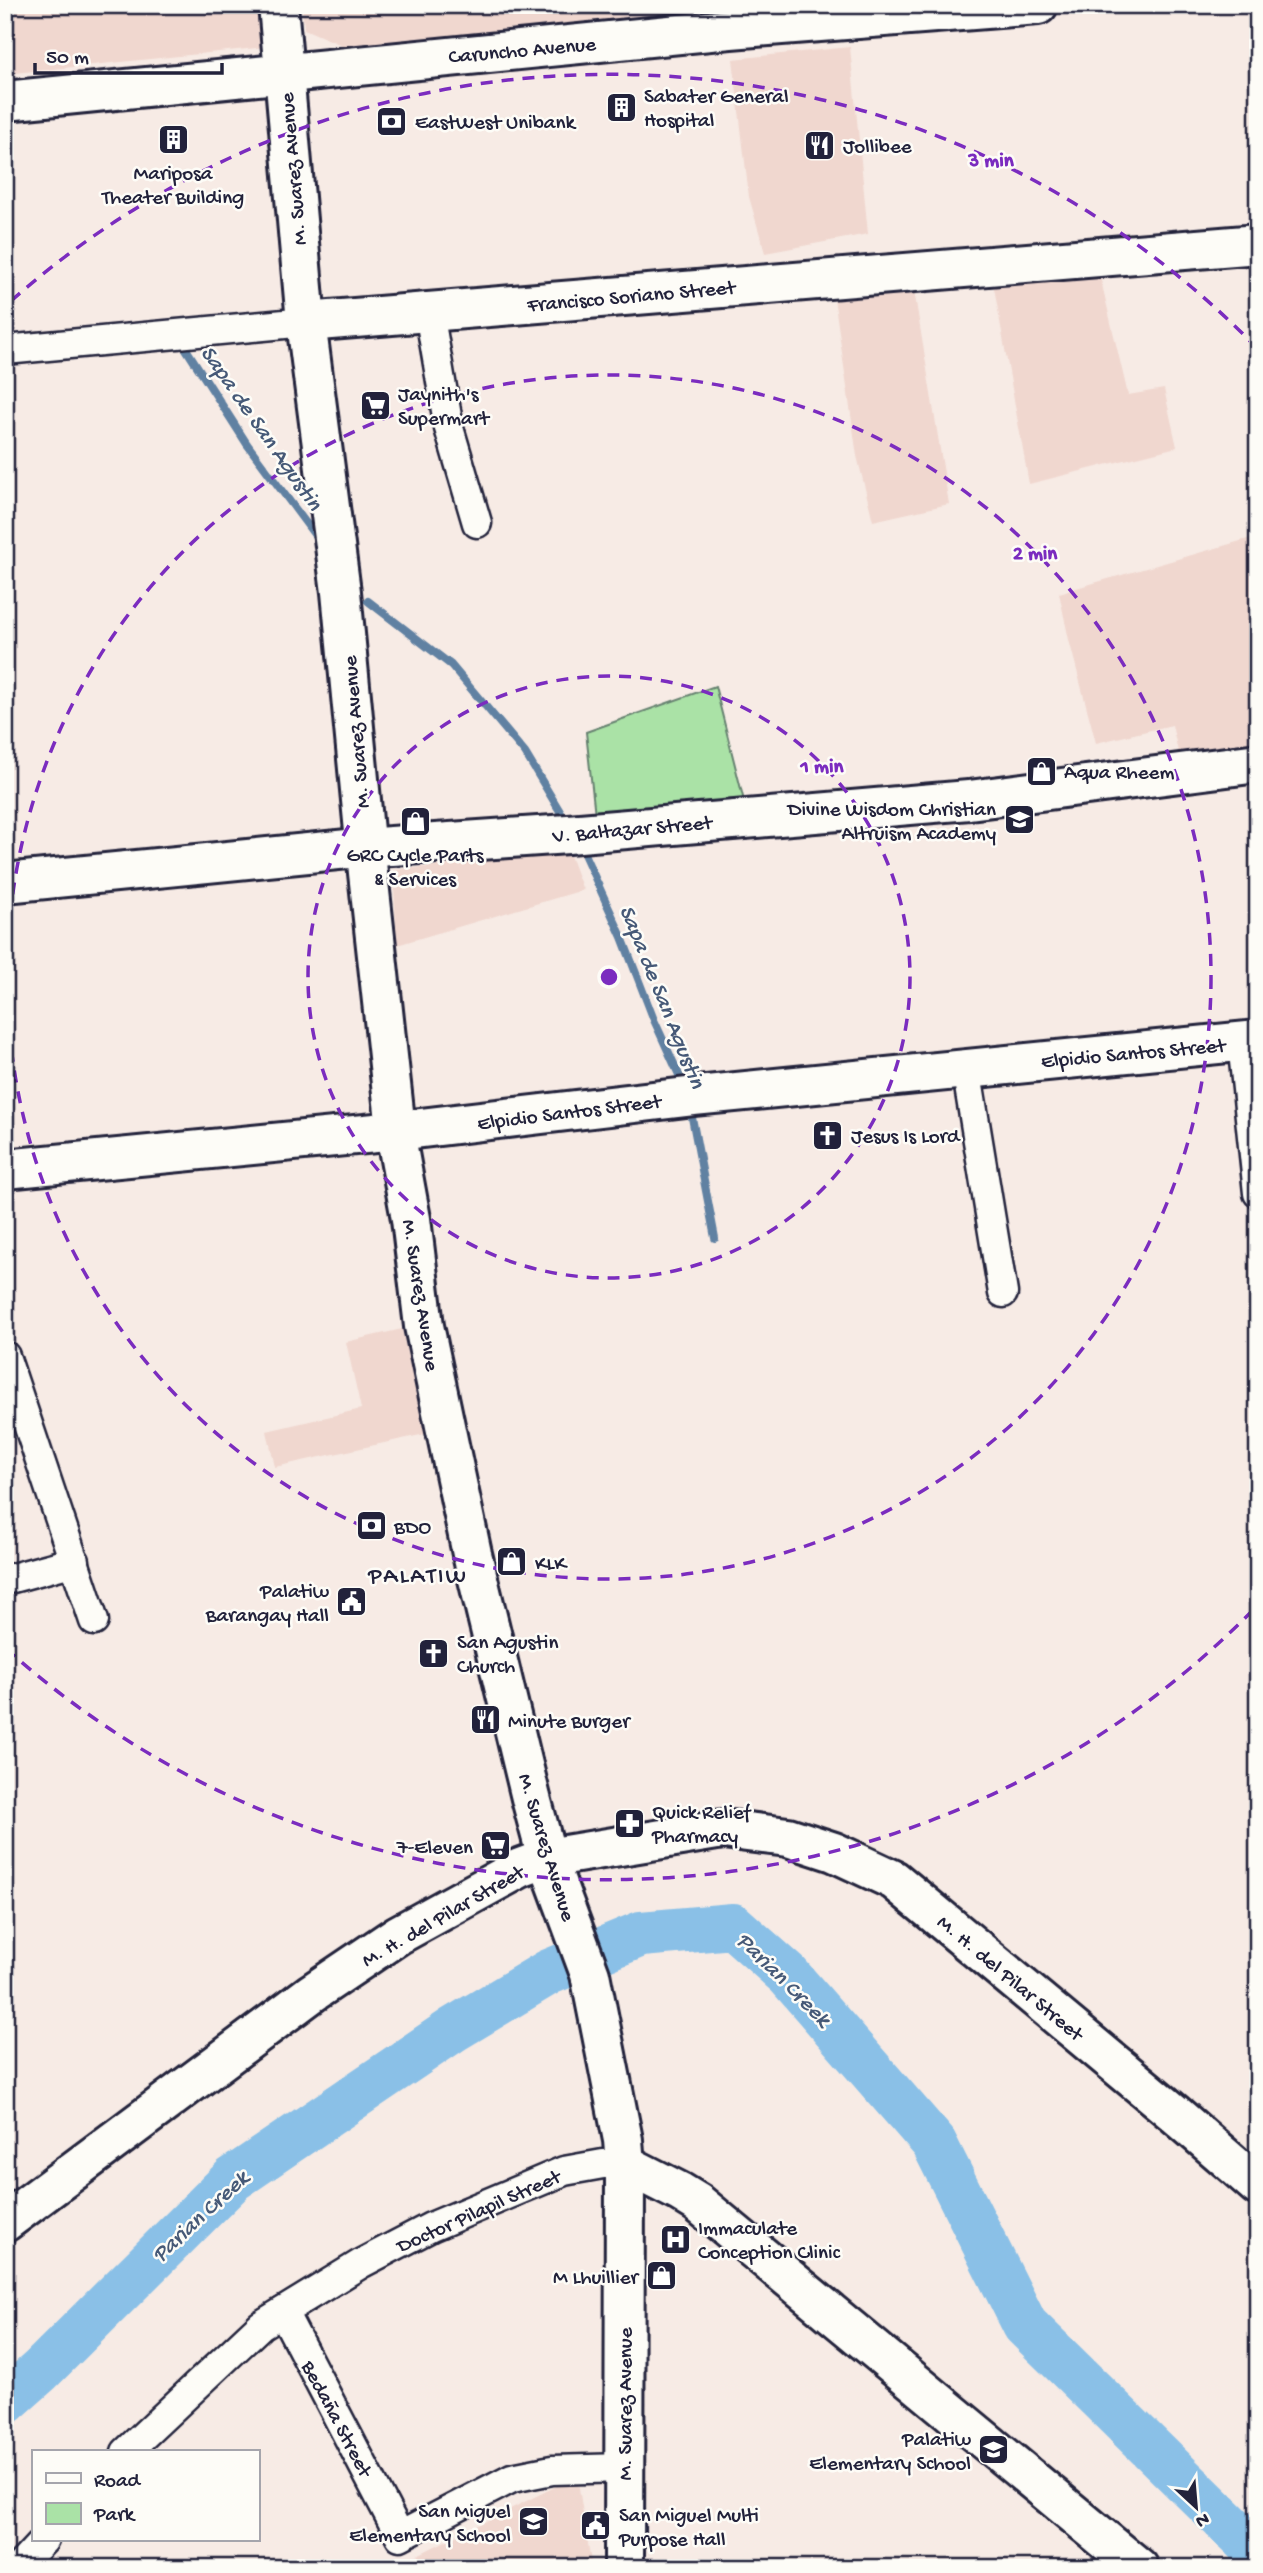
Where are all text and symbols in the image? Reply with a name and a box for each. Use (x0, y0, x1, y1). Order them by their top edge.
scale bar (35, 32, 222, 76)
street label: Caruncho Avenue (448, 33, 598, 71)
text: 50 m (46, 47, 89, 72)
place label: Sabater General Hospital (644, 86, 789, 135)
street label: M. Suarez Avenue (276, 90, 315, 246)
building icon: Sabater General Hospital (604, 90, 638, 124)
bank icon: EastWest Unibank (375, 104, 409, 138)
place label: EastWest Unibank (415, 112, 577, 137)
building icon: Mariposa Theater Building (156, 123, 190, 157)
restaurant icon: Jollibee (803, 128, 837, 162)
place label: Jollibee (843, 136, 913, 161)
text: 3 min (967, 150, 1015, 175)
place label: Mariposa Theater Building (101, 163, 244, 212)
street label: Francisco Soriano Street (525, 277, 739, 320)
water label: Sapa de San Agustin (193, 341, 328, 517)
place label: Jaynith's Supermart (398, 384, 491, 433)
supermarket icon: Jaynith's Supermart (358, 388, 392, 422)
text: 2 min (1013, 543, 1058, 568)
street label: M. Suarez Avenue (339, 653, 378, 809)
shop icon: Aqua Rheem (1024, 754, 1058, 788)
text: 1 min (800, 756, 844, 781)
place label: Aqua Rheem (1064, 762, 1174, 787)
place label: Divine Wisdom Christian Altruism Academy (786, 799, 996, 848)
school or university icon: Divine Wisdom Christian Altruism Academy (1002, 803, 1036, 837)
shop icon: GRC Cycle Parts & Services (398, 805, 432, 839)
street label: V. Baltazar Street (551, 812, 715, 851)
place label: GRC Cycle Parts & Services (347, 845, 485, 894)
water label: Sapa de San Agustin (612, 902, 710, 1094)
centre of rings (597, 965, 621, 989)
street label: Elpidio Santos Street (1040, 1035, 1229, 1076)
street label: Elpidio Santos Street (476, 1091, 665, 1138)
church icon: Jesus Is Lord (811, 1118, 845, 1152)
place label: Jesus Is Lord (851, 1126, 961, 1151)
street label: M. Suarez Avenue (394, 1218, 443, 1374)
bank icon: BDO (354, 1509, 388, 1543)
place label: BDO (393, 1517, 431, 1542)
shop icon: KLK (495, 1545, 529, 1579)
place label: KLK (535, 1553, 568, 1578)
district label: PALATIW (367, 1563, 468, 1592)
place label: Palatiw Barangay Hall (205, 1581, 330, 1630)
public building icon: Palatiw Barangay Hall (335, 1585, 369, 1619)
place label: San Agustin Church (457, 1632, 558, 1681)
church icon: San Agustin Church (417, 1636, 451, 1670)
restaurant icon: Minute Burger (468, 1703, 502, 1737)
place label: Minute Burger (508, 1711, 631, 1736)
street label: M. Suarez Avenue (510, 1771, 579, 1926)
place label: Quick Relief Pharmacy (651, 1802, 752, 1851)
pharmacy icon: Quick Relief Pharmacy (612, 1806, 646, 1840)
supermarket icon: 7-Eleven (479, 1829, 513, 1863)
place label: 7-Eleven (396, 1837, 473, 1862)
street label: M. H. del Pilar Street (358, 1860, 531, 1975)
street label: M. H. del Pilar Street (931, 1911, 1089, 2050)
water label: Parian Creek (730, 1928, 837, 2035)
water label: Parian Creek (147, 2164, 257, 2269)
street label: Doctor Pilapil Street (392, 2165, 567, 2261)
place label: Immaculate Conception Clinic (698, 2218, 841, 2267)
hospital icon: Immaculate Conception Clinic (658, 2222, 692, 2256)
shop icon: M Lhuillier (644, 2259, 678, 2293)
place label: M Lhuillier (553, 2267, 640, 2292)
street label: M. Suarez Avenue (615, 2326, 640, 2481)
street label: Bedaña Street (293, 2356, 377, 2484)
place label: Palatiw Elementary School (809, 2429, 972, 2478)
school or university icon: Palatiw Elementary School (977, 2433, 1011, 2467)
legend (32, 2450, 259, 2542)
text: Road (94, 2470, 142, 2495)
north arrow (1162, 2472, 1232, 2542)
place label: San Miguel Elementary School (349, 2501, 511, 2550)
text: Park (93, 2504, 137, 2529)
school or university icon: San Miguel Elementary School (517, 2505, 551, 2539)
place label: San Miguel Multi Purpose Hall (618, 2505, 759, 2554)
text: N (1191, 2506, 1213, 2532)
public building icon: San Miguel Multi Purpose Hall (579, 2509, 613, 2543)

